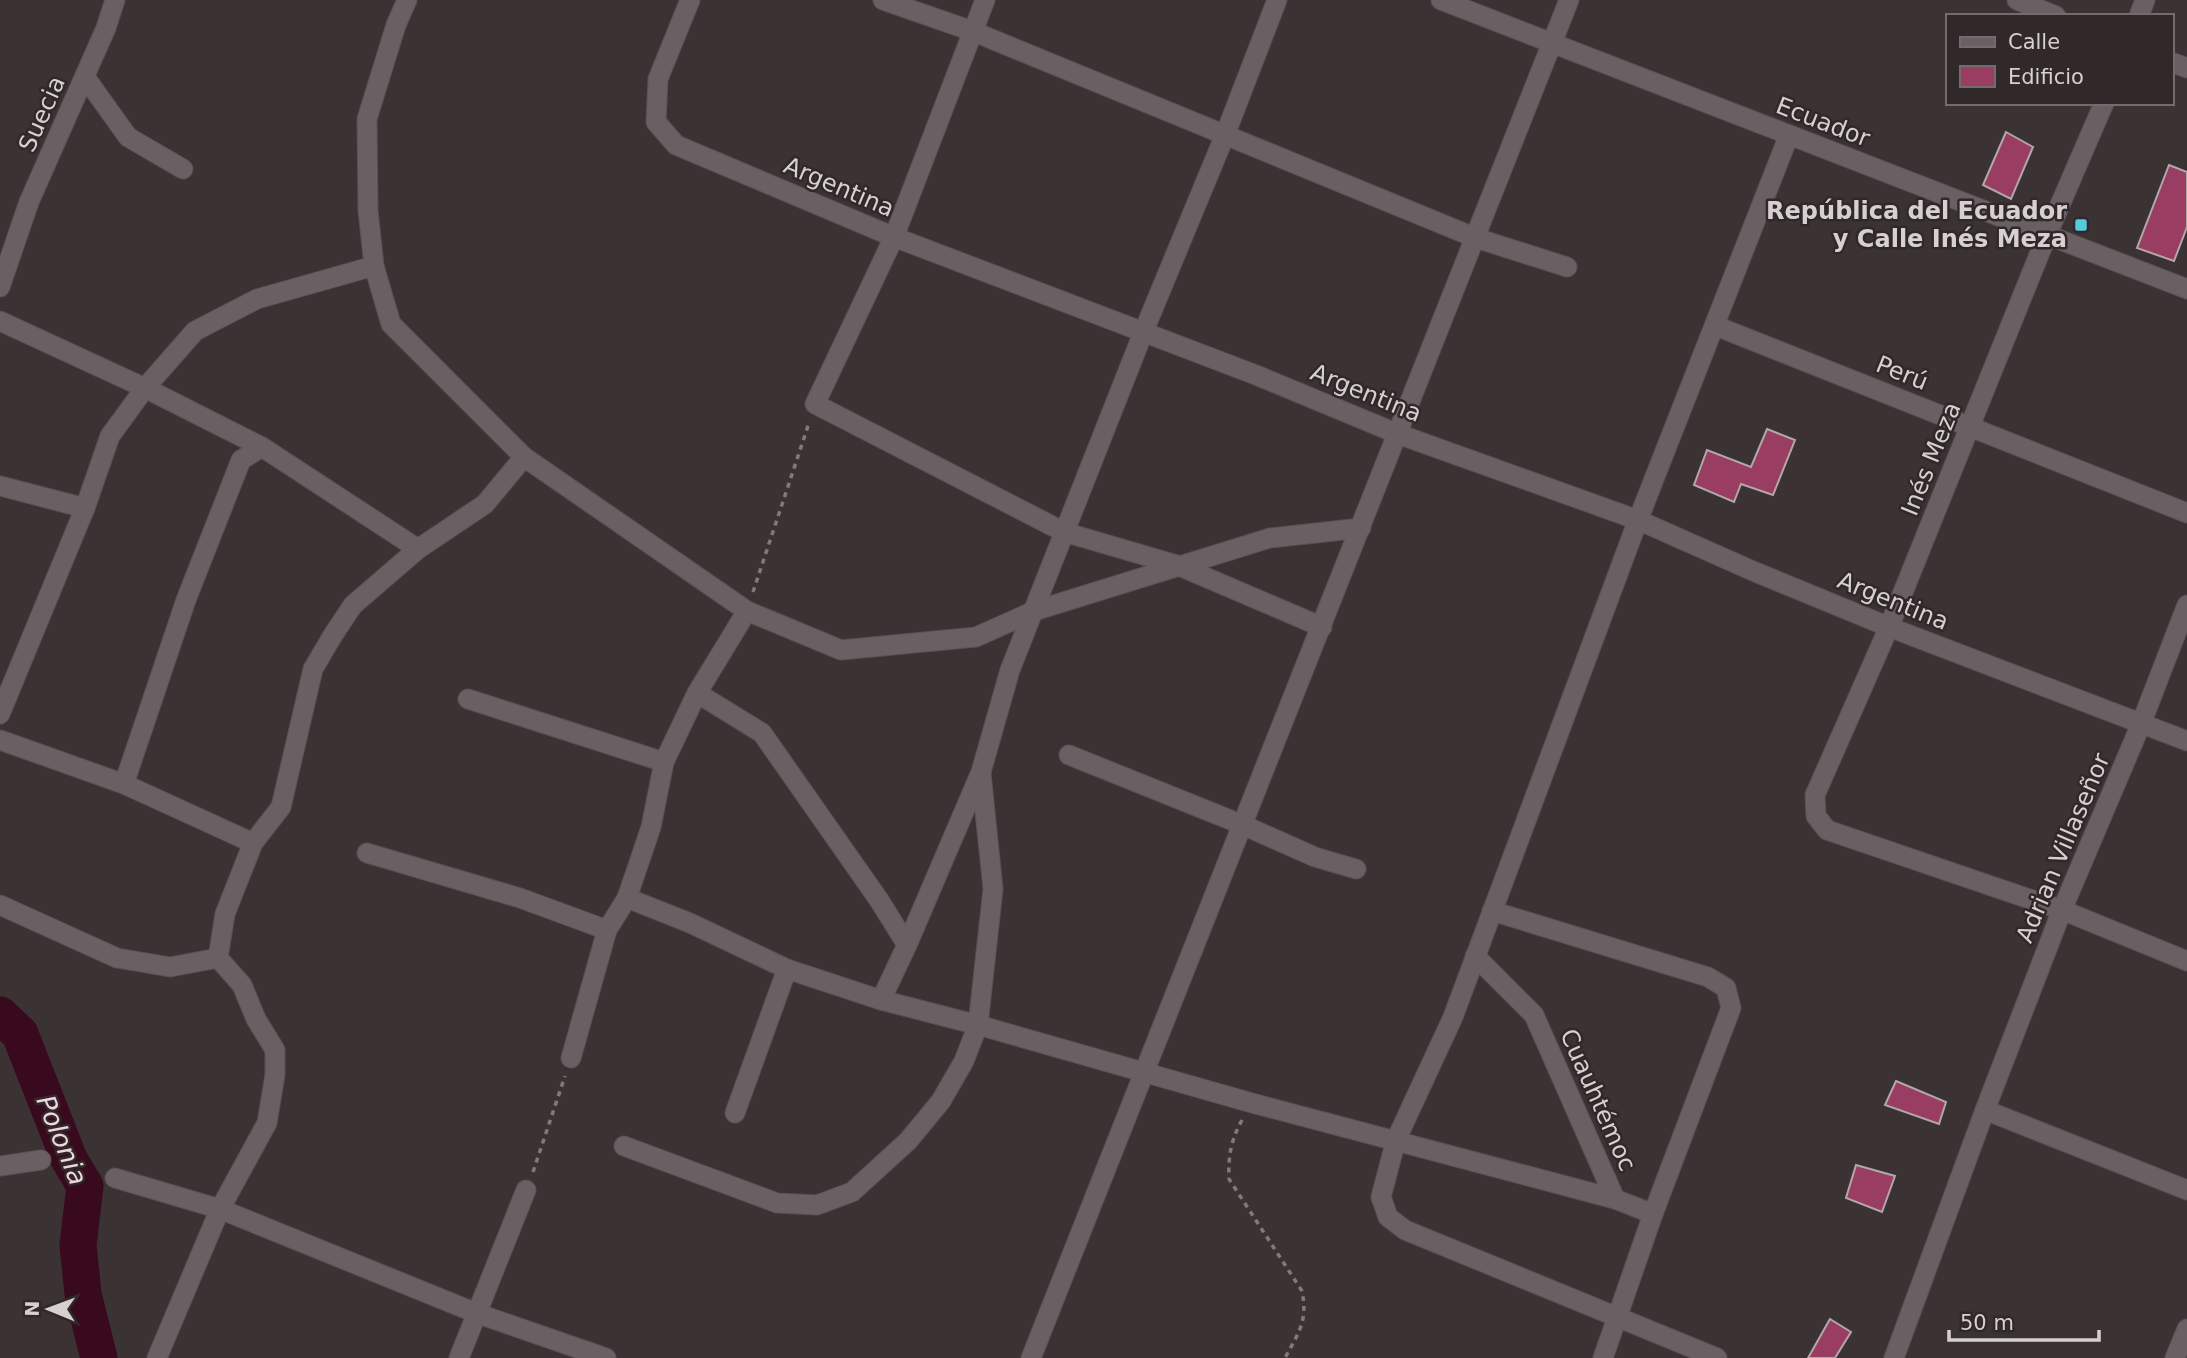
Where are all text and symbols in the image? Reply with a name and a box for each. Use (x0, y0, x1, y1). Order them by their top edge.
legend (1946, 14, 2173, 105)
text: Calle (2008, 30, 2060, 54)
text: Edificio (2008, 65, 2084, 89)
street label: Suecia (13, 72, 71, 156)
street label: Ecuador (1772, 91, 1874, 153)
street label: Argentina (780, 151, 898, 223)
place label: República del Ecuador y Calle Inés Meza (1766, 197, 2067, 253)
marker: República del Ecuador y Calle Inés Meza (2073, 217, 2089, 233)
street label: Perú (1872, 350, 1932, 396)
street label: Argentina (1306, 358, 1426, 428)
street label: Inés Meza (1896, 398, 1966, 520)
street label: Argentina (1833, 566, 1953, 636)
street label: Adrian Villaseñor (2010, 749, 2116, 947)
street label: Cuauhtémoc (1554, 1025, 1642, 1175)
water label: Polonia (30, 1091, 94, 1189)
north arrow (14, 1274, 84, 1344)
scale bar (1949, 1298, 2100, 1342)
text: N (21, 1301, 43, 1317)
text: 50 m (1960, 1311, 2014, 1335)

